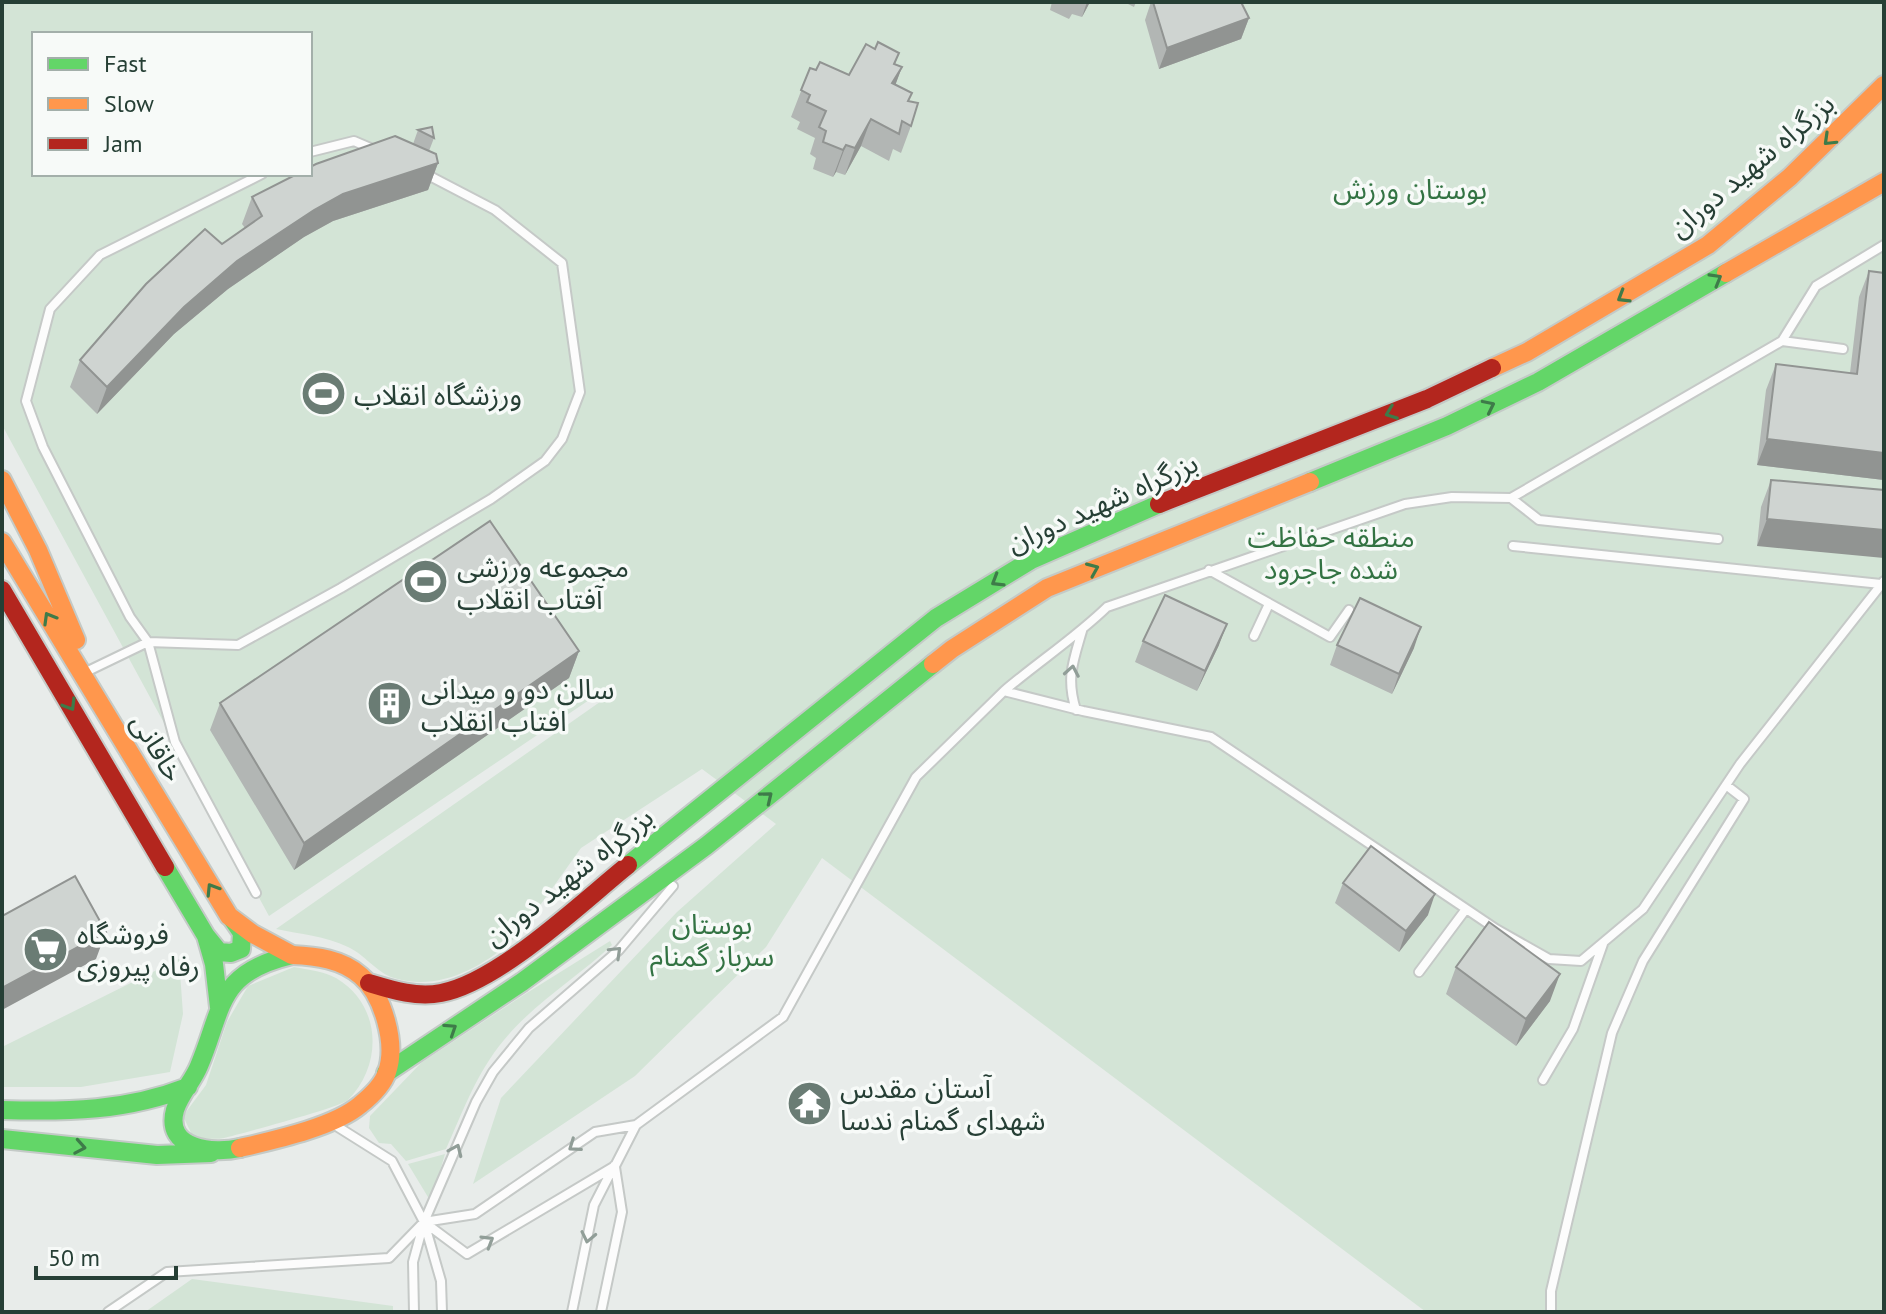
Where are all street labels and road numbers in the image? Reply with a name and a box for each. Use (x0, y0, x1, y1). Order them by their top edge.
street label: بزرگراه شهید دوران (1660, 85, 1842, 245)
street label: بزرگراه شهید دوران (1001, 443, 1203, 561)
street label: خاقانی (123, 706, 193, 788)
street label: بزرگراه شهید دوران (476, 798, 660, 954)

